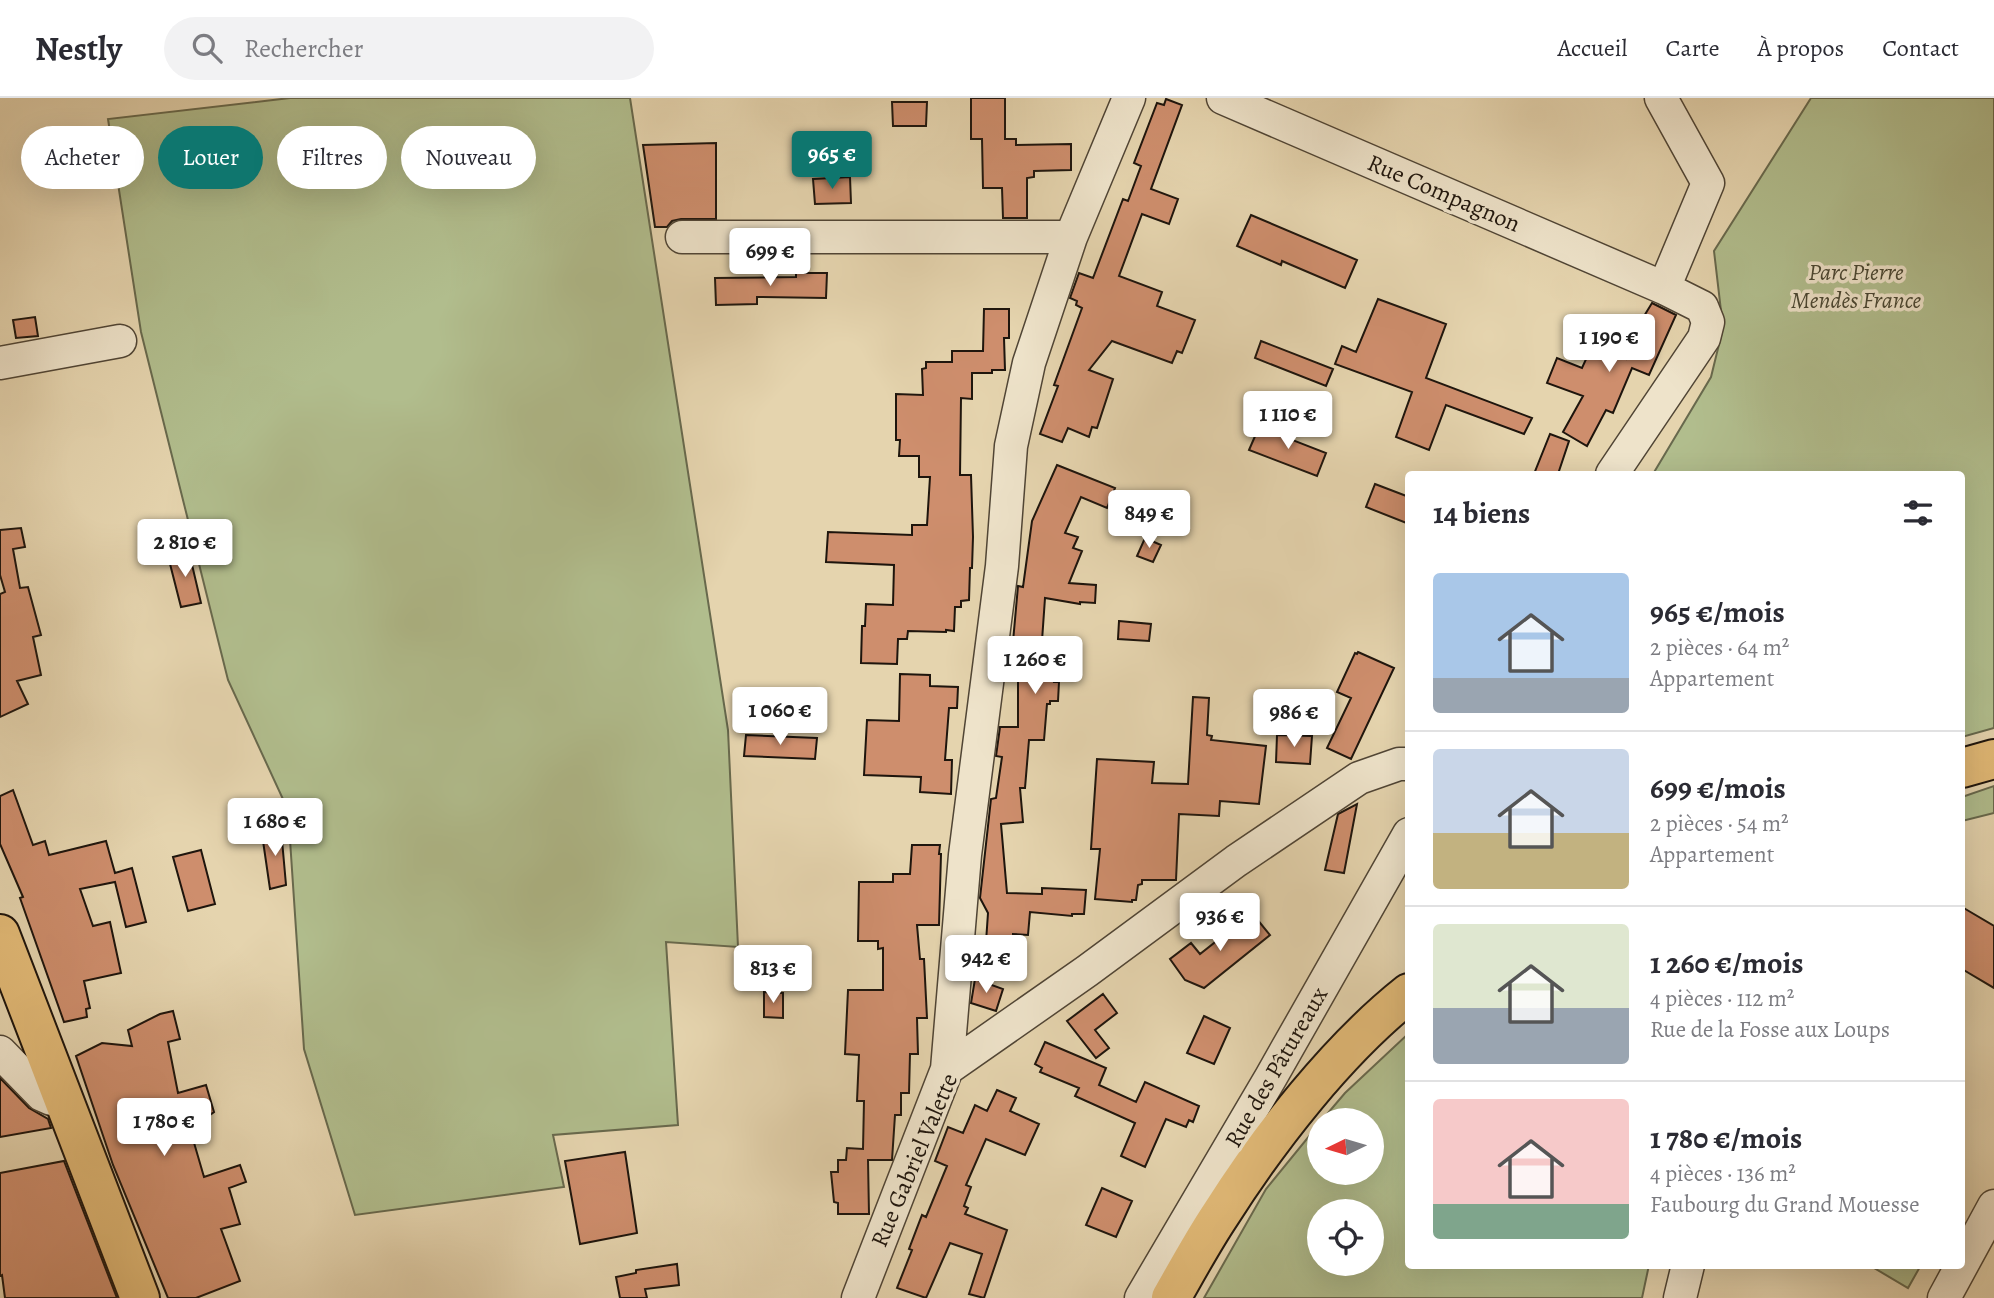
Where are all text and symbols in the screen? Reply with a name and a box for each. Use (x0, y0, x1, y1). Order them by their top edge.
search box (164, 17, 654, 80)
text: Nestly (35, 26, 122, 71)
icon: search (188, 29, 226, 67)
text: Rechercher (244, 31, 364, 66)
text: Accueil (1557, 32, 1627, 64)
text: Carte (1665, 32, 1720, 64)
text: À propos (1758, 32, 1844, 64)
text: Contact (1882, 32, 1959, 64)
chip: Acheter (21, 126, 144, 189)
chip: Louer (158, 126, 263, 189)
chip: Filtres (277, 126, 387, 189)
chip: Nouveau (401, 126, 536, 189)
pin: 965 € (783, 132, 881, 191)
text: 965 € (808, 138, 856, 169)
street label: Rue Compagnon (1363, 146, 1525, 240)
pin: 699 € (721, 228, 819, 288)
text: 699 € (745, 235, 795, 266)
park label: Parc Pierre Mendès France (1791, 256, 1922, 316)
pin: 1 190 € (1544, 314, 1674, 374)
text: 1 190 € (1579, 321, 1639, 352)
pin: 1 110 € (1223, 392, 1353, 451)
text: 1 110 € (1259, 398, 1317, 429)
pin: 849 € (1100, 490, 1198, 550)
text: 14 biens (1433, 493, 1530, 533)
icon: filters (1899, 494, 1937, 532)
text: 849 € (1124, 497, 1174, 528)
pin: 2 810 € (120, 519, 250, 579)
text: 2 810 € (153, 526, 217, 557)
text: 965 €/mois (1650, 592, 1785, 632)
icon: home (1489, 601, 1573, 685)
text: 2 pièces · 64 m² (1650, 632, 1789, 663)
pin: 1 260 € (970, 636, 1100, 696)
text: 1 260 € (1004, 643, 1066, 674)
text: Appartement (1650, 663, 1774, 694)
pin: 1 060 € (715, 688, 845, 747)
pin: 986 € (1245, 690, 1343, 749)
text: 1 060 € (748, 694, 812, 725)
text: 986 € (1269, 696, 1319, 727)
text: 699 €/mois (1650, 768, 1786, 808)
icon: home (1489, 777, 1573, 861)
pin: 1 680 € (210, 798, 340, 858)
text: 1 680 € (244, 805, 306, 836)
text: 2 pièces · 54 m² (1650, 808, 1789, 839)
text: Appartement (1650, 839, 1774, 870)
pin: 936 € (1171, 894, 1269, 953)
text: 936 € (1196, 900, 1244, 931)
pin: 942 € (937, 936, 1035, 995)
text: 942 € (961, 942, 1011, 973)
text: 1 260 €/mois (1650, 943, 1803, 983)
pin: 813 € (724, 946, 822, 1005)
text: 813 € (750, 952, 796, 983)
icon: home (1489, 952, 1573, 1036)
street label: Rue des Pâtureaux (1217, 980, 1335, 1153)
text: 4 pièces · 112 m² (1650, 983, 1794, 1014)
text: Rue de la Fosse aux Loups (1650, 1014, 1890, 1045)
street label: Rue Gabriel Valette (863, 1068, 965, 1252)
pin: 1 780 € (99, 1098, 229, 1158)
text: 1 780 € (133, 1105, 195, 1136)
north arrow (1307, 1108, 1384, 1185)
map controls (1307, 1108, 1384, 1276)
text: 1 780 €/mois (1650, 1118, 1802, 1158)
icon: home (1489, 1127, 1573, 1211)
text: 4 pièces · 136 m² (1650, 1158, 1796, 1189)
text: Faubourg du Grand Mouesse (1650, 1189, 1919, 1220)
button: locate (1307, 1199, 1384, 1276)

